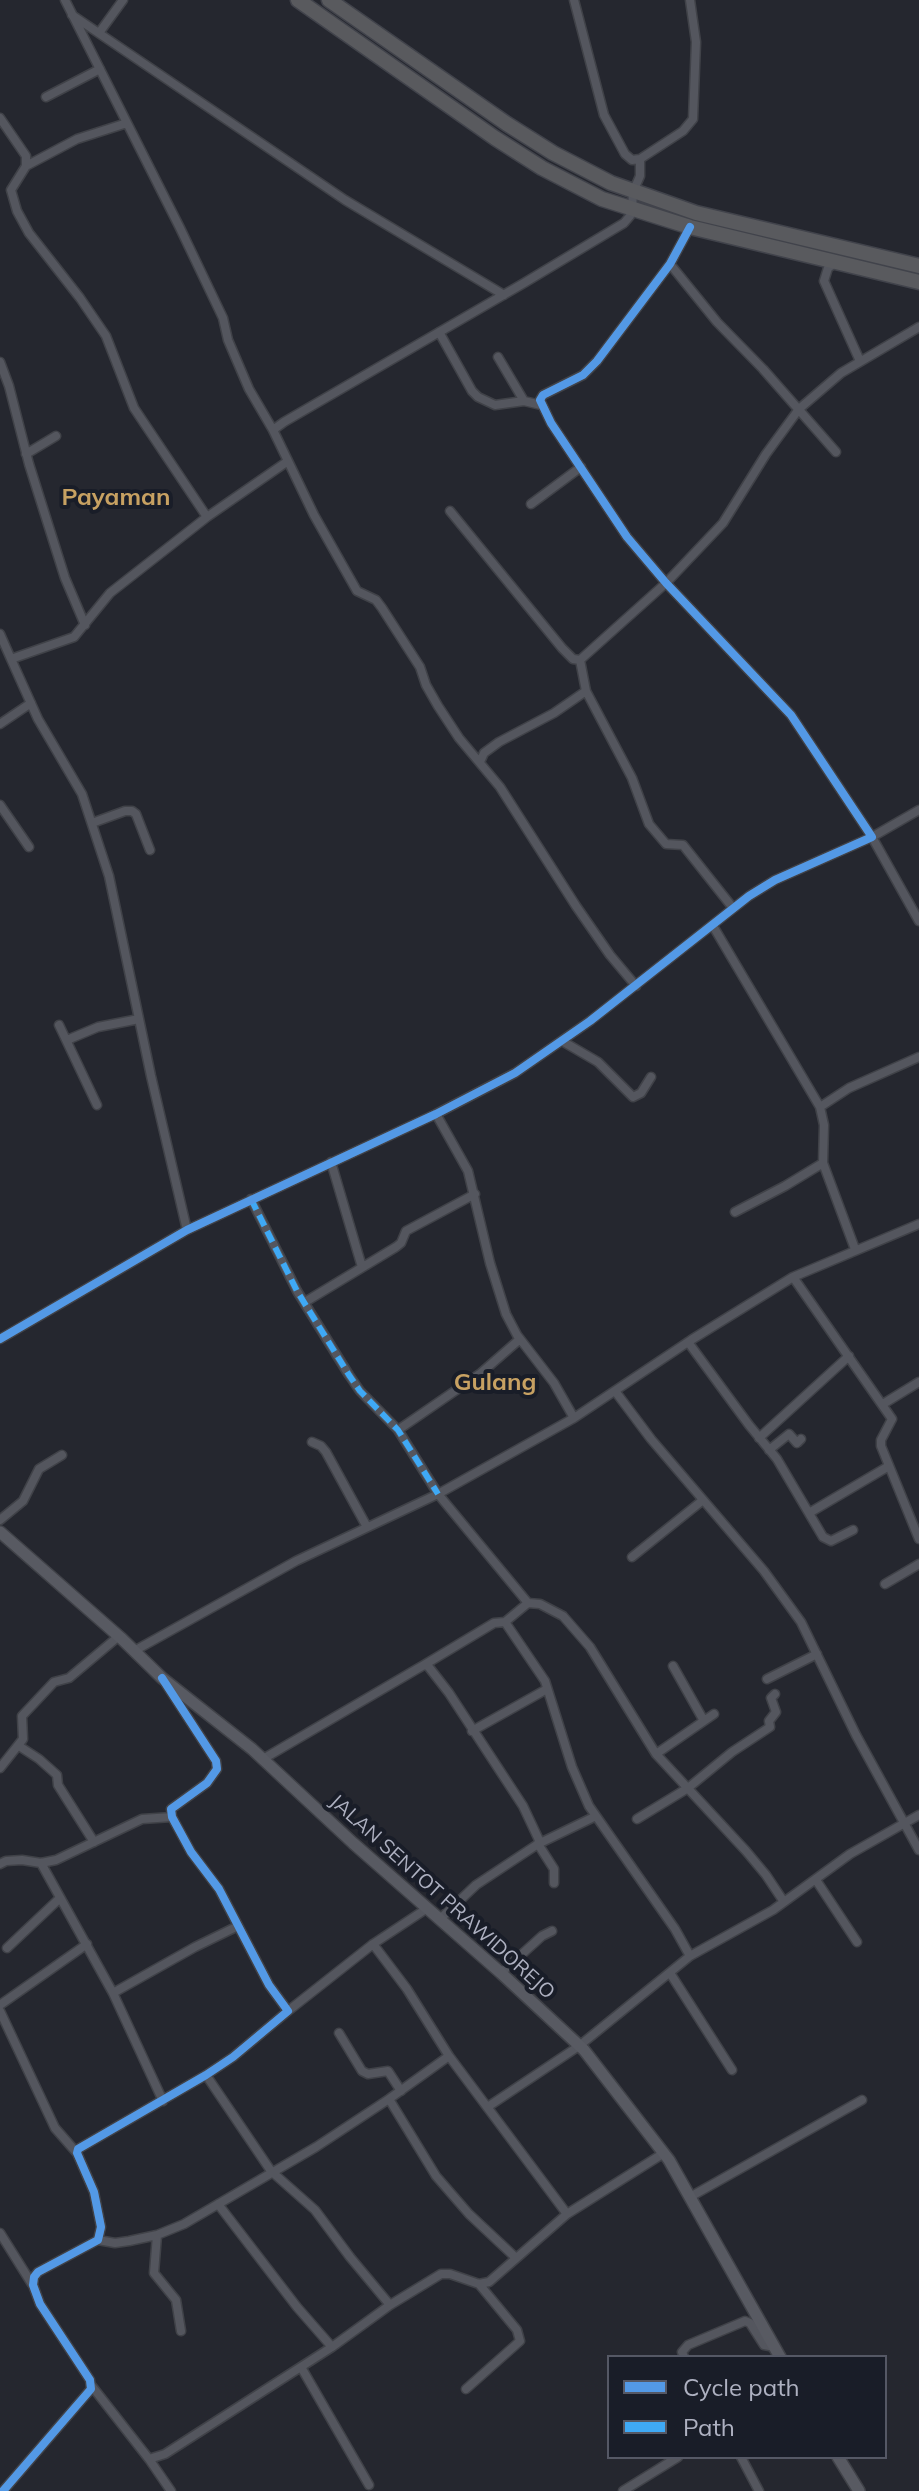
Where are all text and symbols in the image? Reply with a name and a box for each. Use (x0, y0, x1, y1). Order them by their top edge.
district label: Payaman (62, 484, 170, 512)
district label: Gulang (454, 1369, 536, 1397)
street label: JALAN SENTOT PRAWIDOREJO (325, 1790, 559, 2004)
legend (607, 2355, 887, 2459)
text: Cycle path (683, 2372, 800, 2402)
text: Path (683, 2412, 735, 2442)

